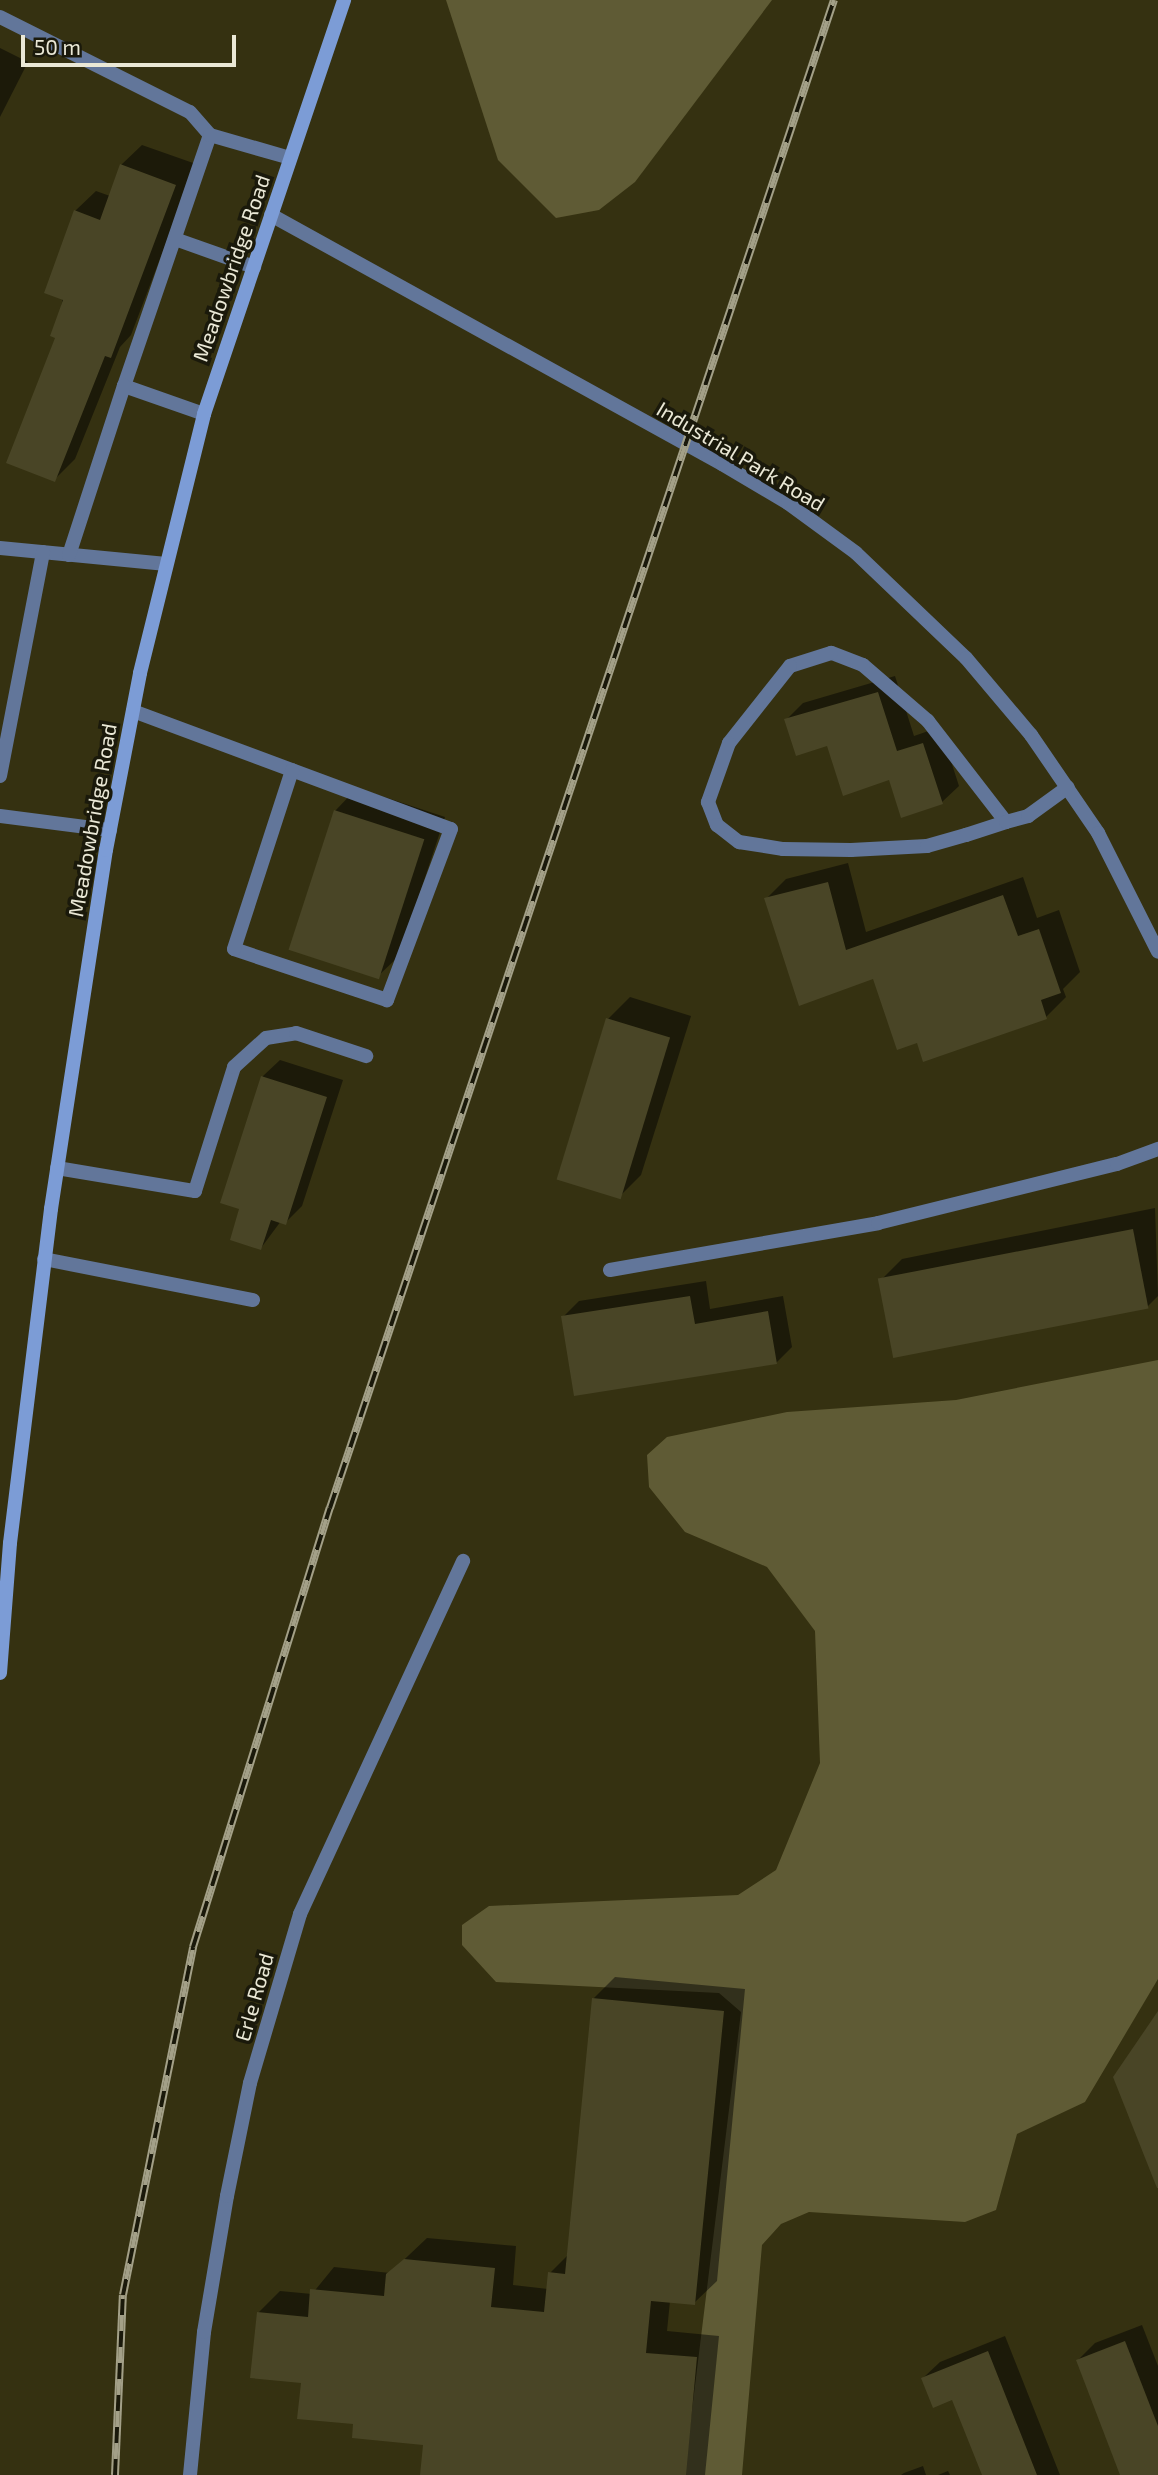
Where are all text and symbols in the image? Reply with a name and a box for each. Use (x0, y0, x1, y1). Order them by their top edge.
scale bar (24, 21, 240, 65)
text: 50 m (34, 34, 81, 59)
street label: Meadowbridge Road (187, 171, 275, 365)
street label: Industrial Park Road (652, 396, 830, 516)
street label: Meadowbridge Road (63, 721, 121, 919)
street label: Erle Road (229, 1950, 279, 2044)

